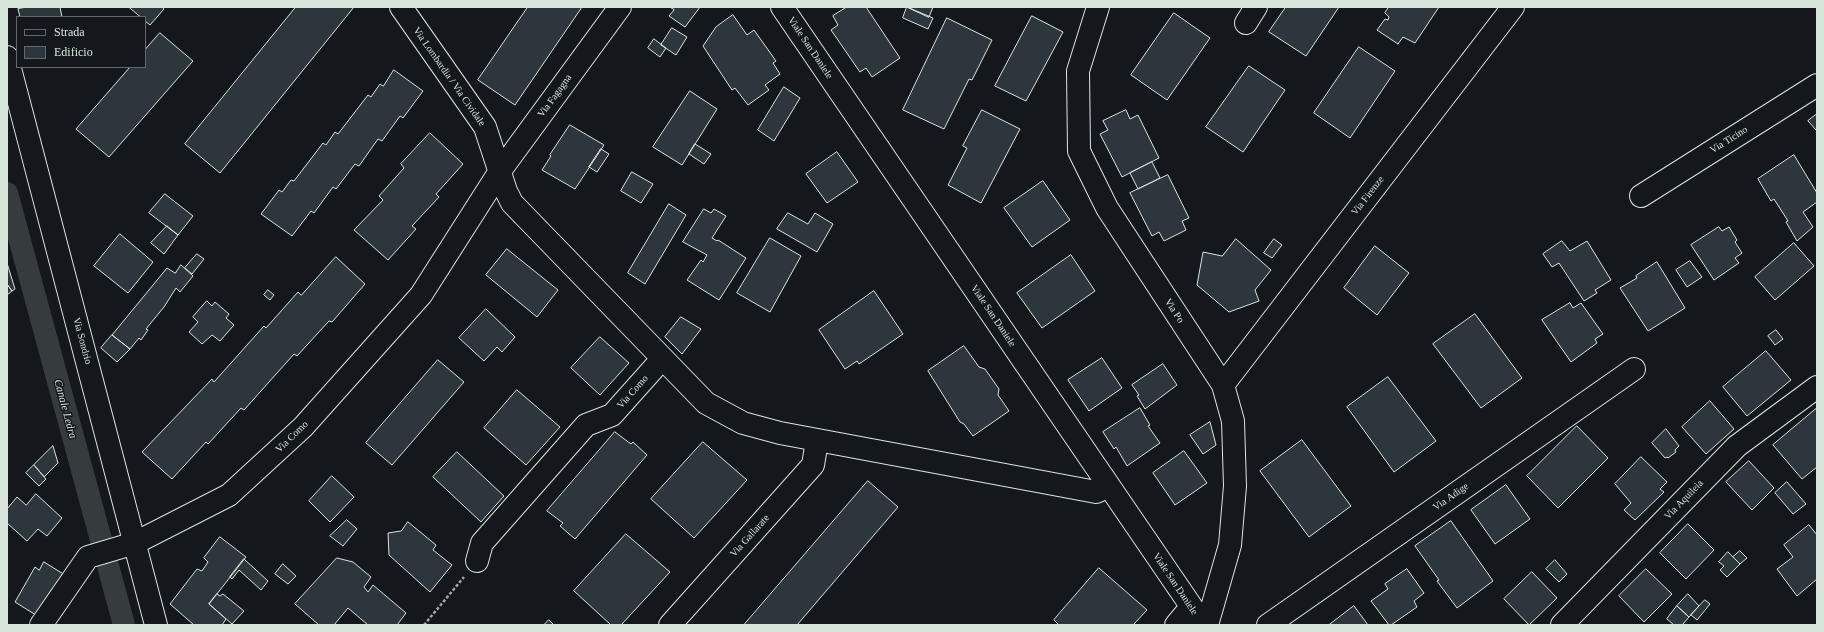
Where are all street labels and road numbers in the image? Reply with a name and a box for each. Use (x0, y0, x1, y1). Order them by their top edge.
street label: Viale San Daniele (785, 15, 835, 81)
street label: Via Lombardia / Via Cividale (410, 25, 488, 129)
street label: Via Fagagna (535, 72, 575, 120)
street label: Via Ticino (1708, 124, 1750, 156)
street label: Via Firenze (1349, 174, 1387, 218)
street label: Viale San Daniele (968, 283, 1018, 349)
street label: Via Po (1162, 296, 1186, 326)
street label: Via Sondrio (70, 316, 94, 366)
street label: Via Como (615, 373, 651, 411)
street label: Via Como (273, 419, 311, 455)
street label: Via Aquileia (1662, 478, 1706, 522)
street label: Via Adige (1431, 480, 1471, 514)
street label: Via Gallarate (728, 512, 772, 560)
street label: Viale San Daniele (1150, 551, 1200, 617)

